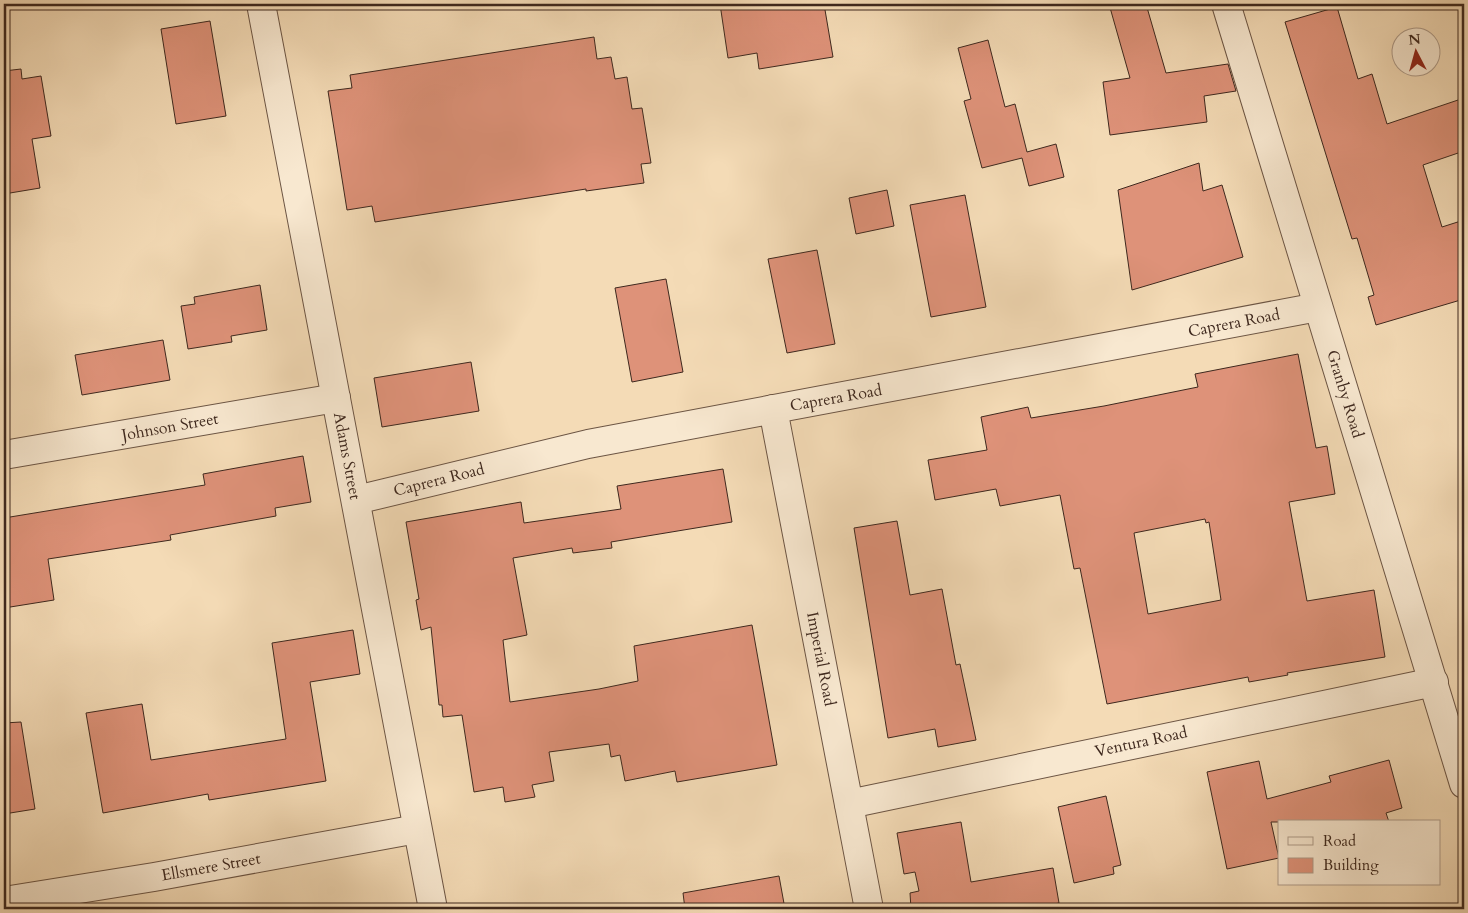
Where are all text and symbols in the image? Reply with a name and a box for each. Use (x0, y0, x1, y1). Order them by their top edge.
north arrow (1390, 28, 1440, 78)
text: N (1408, 29, 1422, 50)
street label: Caprera Road (1186, 303, 1282, 343)
street label: Granby Road (1321, 347, 1369, 441)
street label: Caprera Road (788, 379, 884, 417)
street label: Johnson Street (118, 408, 220, 447)
street label: Adams Street (328, 410, 366, 502)
street label: Caprera Road (391, 458, 487, 502)
street label: Imperial Road (801, 610, 841, 708)
street label: Ventura Road (1093, 721, 1190, 763)
legend (1278, 820, 1440, 886)
text: Road (1323, 831, 1356, 851)
street label: Ellsmere Street (160, 847, 262, 887)
text: Building (1323, 855, 1379, 875)

